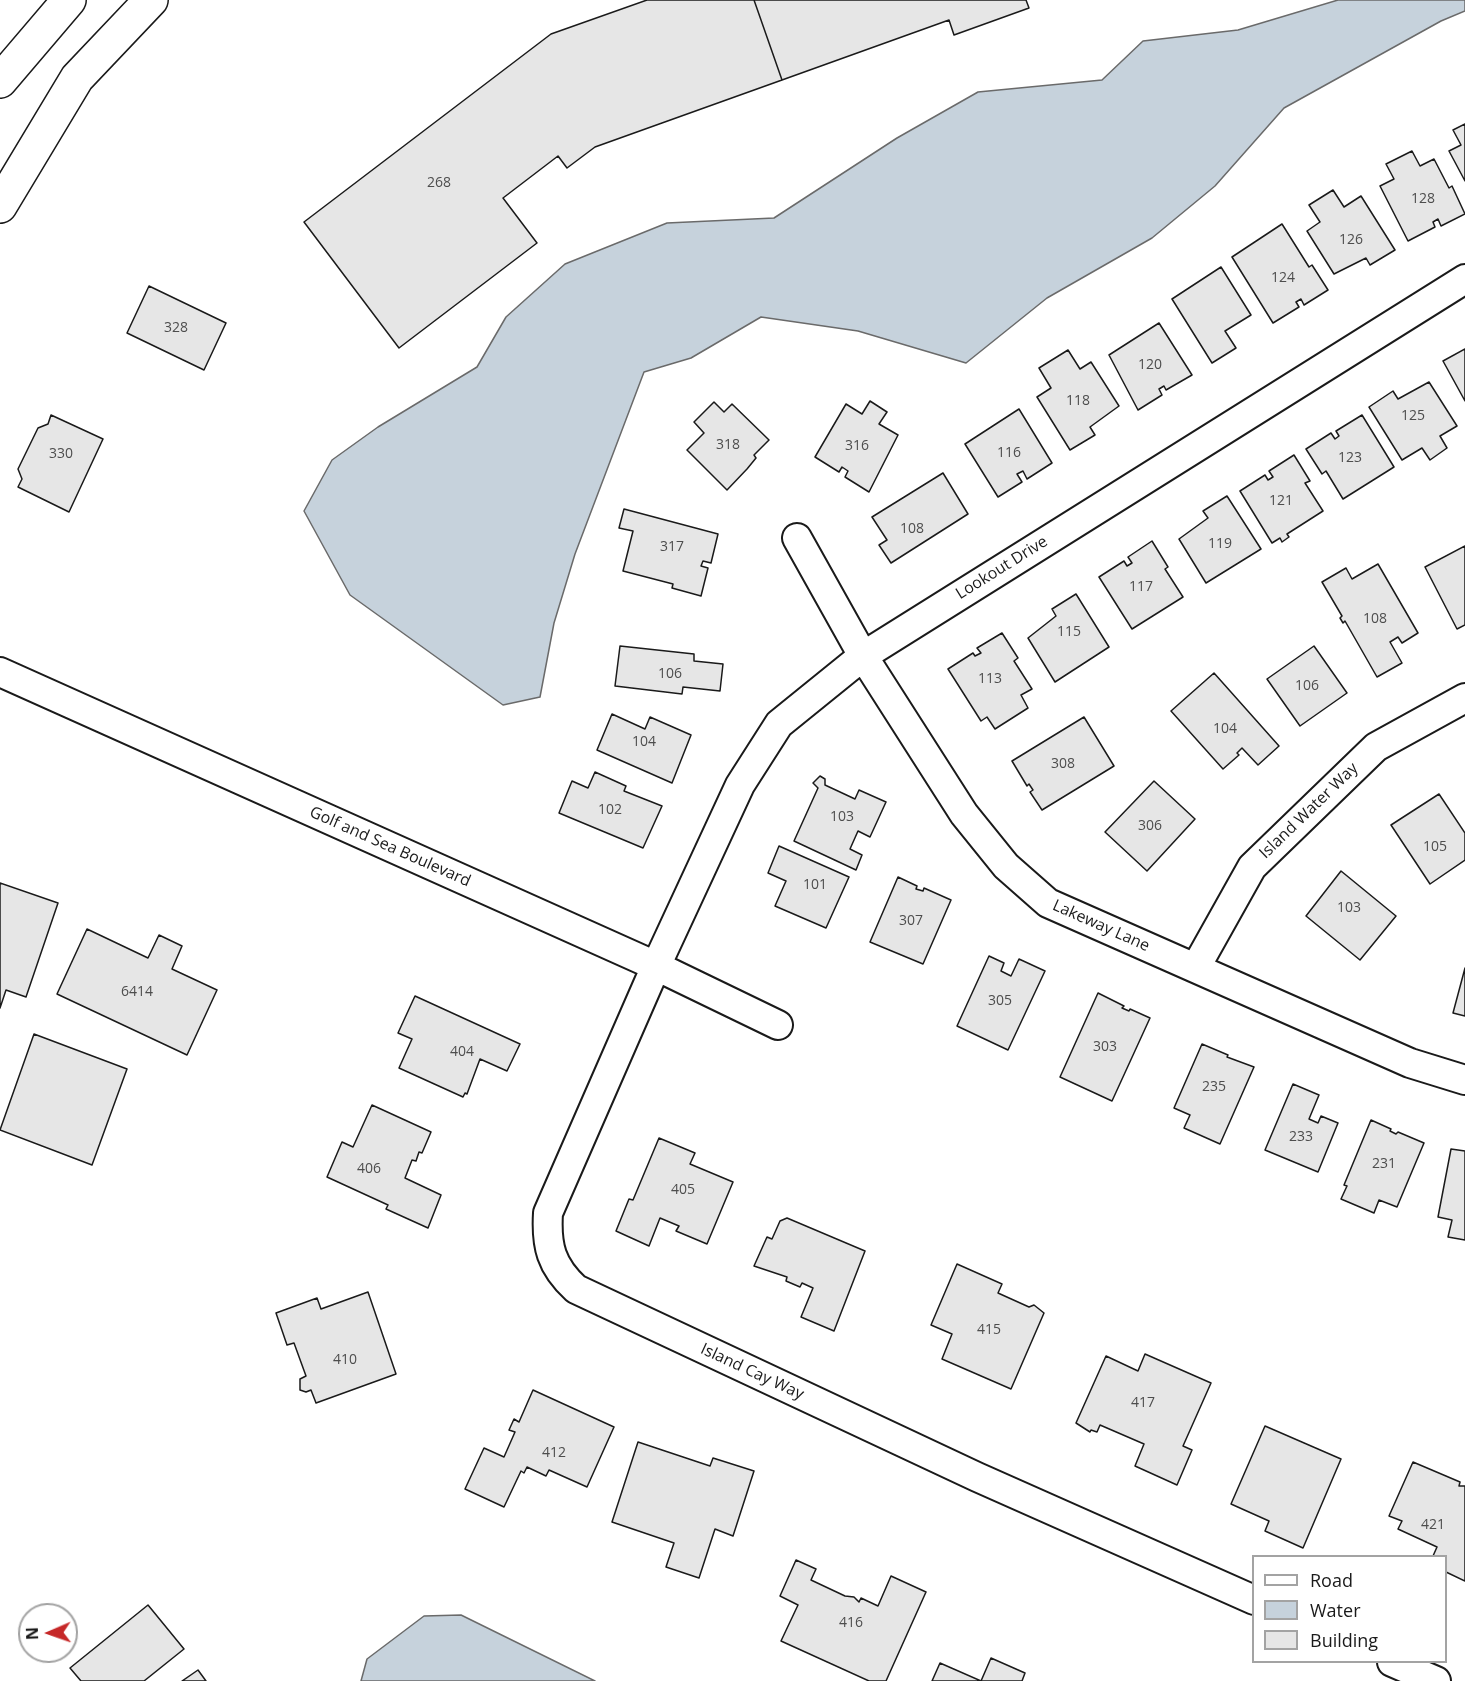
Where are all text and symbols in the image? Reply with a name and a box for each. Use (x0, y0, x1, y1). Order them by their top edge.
house number: 268 (427, 175, 451, 191)
house number: 128 (1411, 191, 1435, 207)
house number: 126 (1339, 232, 1363, 248)
house number: 124 (1271, 270, 1295, 286)
house number: 328 (164, 320, 188, 336)
house number: 120 (1138, 357, 1162, 373)
house number: 118 (1066, 393, 1090, 409)
house number: 125 (1401, 408, 1425, 424)
house number: 318 (716, 437, 740, 453)
house number: 316 (845, 438, 869, 454)
house number: 116 (997, 445, 1021, 461)
house number: 330 (49, 446, 73, 462)
house number: 123 (1338, 450, 1362, 466)
house number: 121 (1269, 493, 1293, 509)
house number: 108 (900, 521, 924, 537)
street label: Lookout Drive (953, 532, 1051, 604)
house number: 119 (1208, 536, 1232, 552)
house number: 317 (660, 539, 684, 555)
house number: 117 (1129, 579, 1153, 595)
house number: 108 (1363, 611, 1387, 627)
house number: 115 (1057, 624, 1081, 640)
house number: 106 (658, 666, 682, 682)
house number: 113 (978, 671, 1002, 687)
house number: 106 (1295, 678, 1319, 694)
house number: 104 (1213, 721, 1237, 737)
house number: 104 (632, 734, 656, 750)
house number: 308 (1051, 756, 1075, 772)
street label: Island Water Way (1256, 759, 1362, 863)
house number: 102 (598, 802, 622, 818)
street label: Golf and Sea Boulevard (306, 803, 474, 891)
house number: 103 (830, 809, 854, 825)
house number: 306 (1138, 818, 1162, 834)
house number: 105 (1423, 839, 1447, 855)
house number: 101 (803, 877, 827, 893)
street label: Lakeway Lane (1050, 896, 1152, 956)
house number: 103 (1337, 900, 1361, 916)
house number: 307 (899, 913, 923, 929)
house number: 6414 (121, 984, 153, 1000)
house number: 305 (988, 993, 1012, 1009)
house number: 303 (1093, 1039, 1117, 1055)
house number: 404 (450, 1044, 474, 1060)
house number: 235 (1202, 1079, 1226, 1095)
house number: 233 (1289, 1129, 1313, 1145)
house number: 231 (1372, 1156, 1396, 1172)
house number: 406 (357, 1161, 381, 1177)
house number: 405 (671, 1182, 695, 1198)
house number: 415 (977, 1322, 1001, 1338)
street label: Island Cay Way (697, 1340, 807, 1404)
house number: 410 (333, 1352, 357, 1368)
house number: 417 (1131, 1395, 1155, 1411)
house number: 412 (542, 1445, 566, 1461)
house number: 421 (1421, 1517, 1445, 1533)
legend (1252, 1555, 1447, 1663)
text: Road (1310, 1568, 1353, 1592)
text: Water (1310, 1598, 1361, 1622)
north arrow (18, 1603, 78, 1663)
house number: 416 (839, 1615, 863, 1631)
text: N (21, 1627, 43, 1640)
text: Building (1310, 1628, 1378, 1652)

